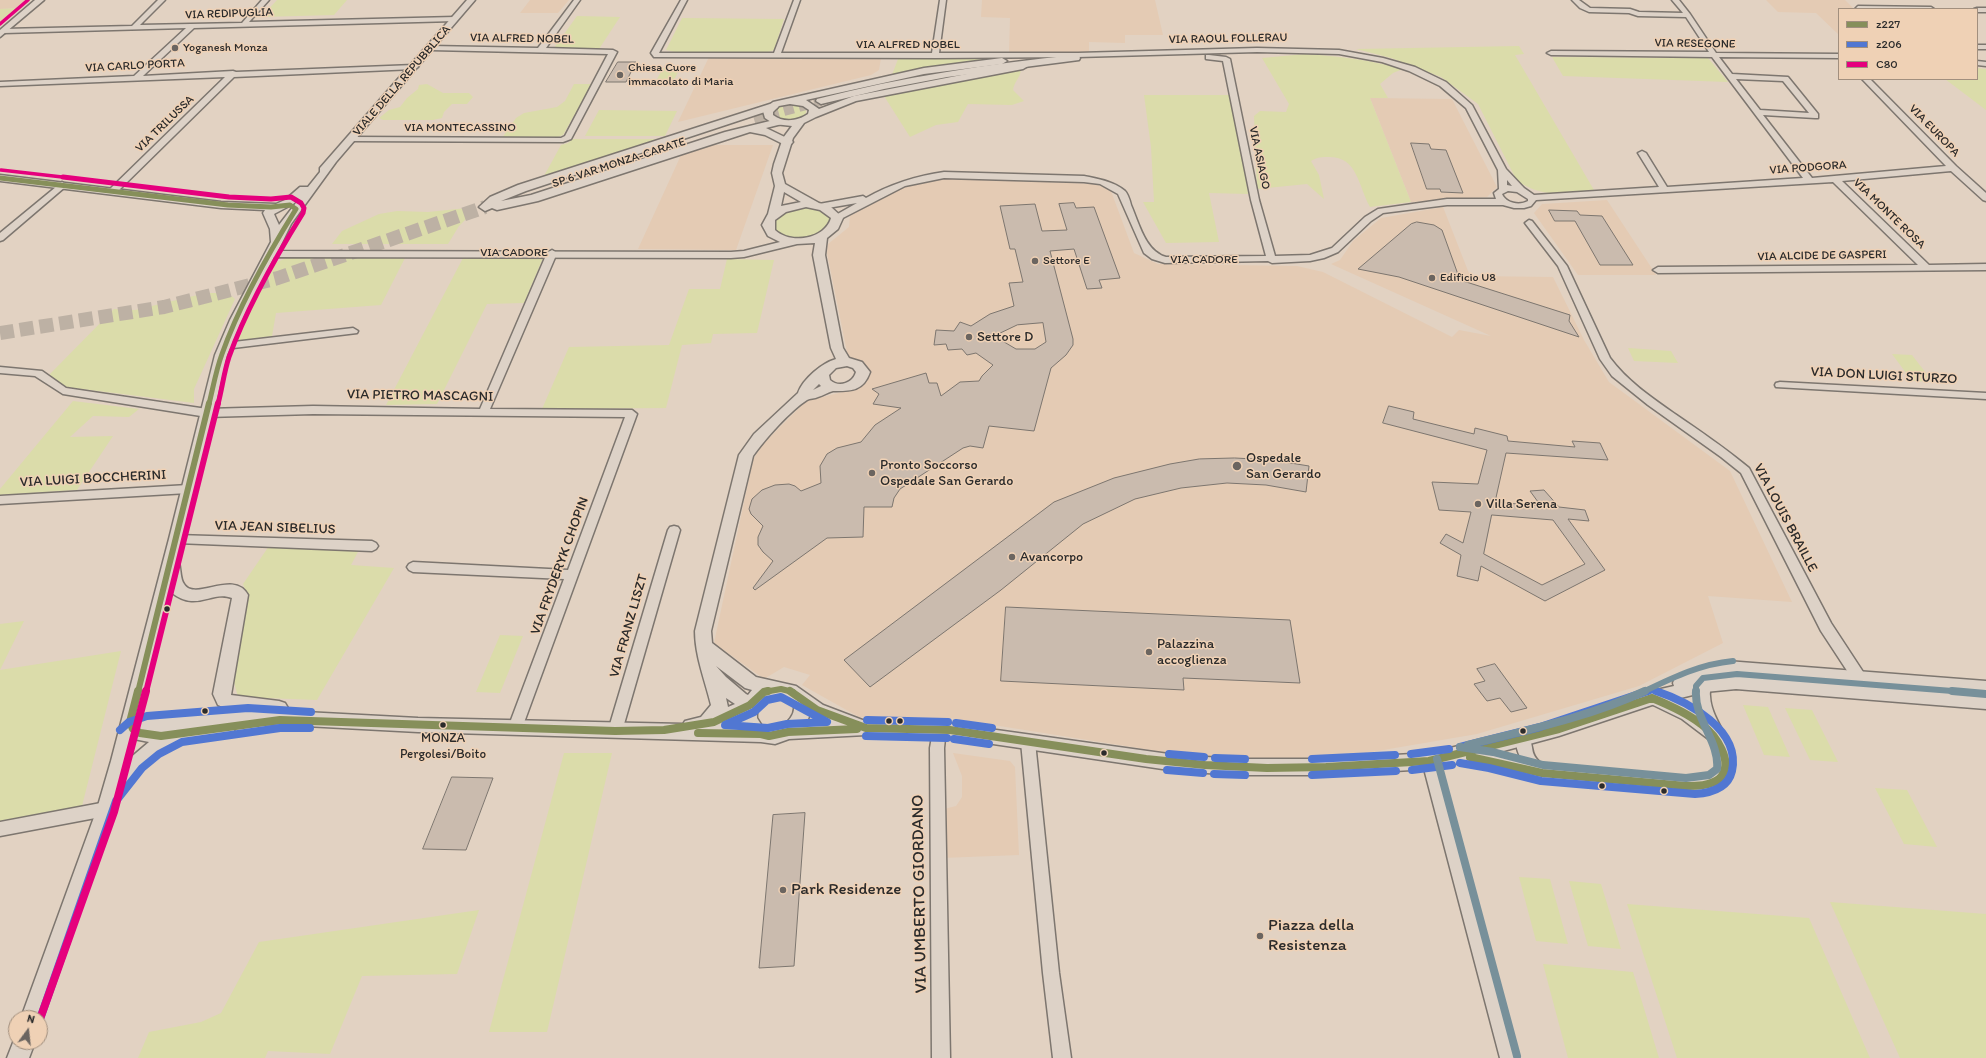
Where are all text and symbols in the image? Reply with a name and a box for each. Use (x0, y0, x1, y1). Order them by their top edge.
street label: VIA REDIPUGLIA (185, 5, 273, 23)
legend (1838, 8, 1978, 80)
text: z227 (1876, 17, 1900, 31)
street label: VIALE DELLA REPUBBLICA (350, 23, 454, 139)
street label: VIA ALFRED NOBEL (470, 31, 574, 47)
street label: VIA RAOUL FOLLERAU (1169, 31, 1287, 47)
street label: VIA RESEGONE (1654, 36, 1736, 52)
text: z206 (1876, 37, 1902, 51)
street label: VIA ALFRED NOBEL (856, 38, 960, 52)
place label: Yoganesh Monza (183, 41, 268, 55)
marker: Yoganesh Monza (170, 43, 180, 53)
street label: VIA CARLO PORTA (85, 56, 185, 76)
text: C80 (1876, 57, 1898, 71)
place label: Chiesa Cuore immacolato di Maria (628, 61, 734, 89)
marker: Chiesa Cuore immacolato di Maria (615, 70, 625, 80)
street label: VIA TRILUSSA (133, 93, 197, 155)
street label: VIA EUROPA (1906, 102, 1962, 160)
street label: VIA MONTECASSINO (404, 121, 516, 135)
street label: VIA ASIAGO (1245, 125, 1273, 191)
street label: SP 6 VAR MONZA-CARATE (550, 135, 688, 191)
street label: VIA PODGORA (1769, 158, 1847, 178)
street label: VIA MONTE ROSA (1850, 176, 1928, 252)
street label: VIA CADORE (480, 246, 548, 260)
street label: VIA ALCIDE DE GASPERI (1757, 248, 1887, 264)
street label: VIA CADORE (1170, 253, 1238, 267)
place label: Settore E (1043, 254, 1090, 268)
marker: Settore E (1030, 256, 1040, 266)
place label: Edificio U8 (1440, 271, 1496, 285)
marker: Edificio U8 (1427, 273, 1437, 283)
place label: Settore D (977, 329, 1033, 345)
marker: Settore D (964, 332, 974, 342)
street label: VIA DON LUIGI STURZO (1810, 364, 1958, 388)
street label: VIA PIETRO MASCAGNI (347, 386, 493, 406)
place label: Ospedale San Gerardo (1246, 450, 1321, 482)
place label: Pronto Soccorso Ospedale San Gerardo (880, 457, 1013, 490)
marker: Ospedale San Gerardo (1231, 460, 1243, 472)
street label: VIA LOUIS BRAILLE (1749, 461, 1821, 575)
street label: VIA LUIGI BOCCHERINI (19, 467, 167, 491)
marker: Pronto Soccorso Ospedale San Gerardo (867, 468, 877, 478)
street label: VIA FRYDERYK CHOPIN (527, 495, 593, 637)
place label: Villa Serena (1486, 496, 1557, 512)
marker: Villa Serena (1473, 499, 1483, 509)
street label: VIA JEAN SIBELIUS (214, 517, 336, 539)
place label: Avancorpo (1020, 549, 1083, 565)
marker: Avancorpo (1007, 552, 1017, 562)
street label: VIA FRANZ LISZT (606, 572, 652, 680)
unlabelled marker (162, 604, 172, 614)
place label: Palazzina accoglienza (1157, 636, 1227, 668)
marker: Palazzina accoglienza (1144, 647, 1154, 657)
unlabelled marker (200, 706, 210, 716)
unlabelled marker (884, 716, 894, 726)
unlabelled marker (895, 716, 905, 726)
marker: MONZA Pergolesi/Boito (438, 720, 448, 730)
unlabelled marker (1518, 726, 1528, 736)
place label: MONZA Pergolesi/Boito (400, 731, 486, 762)
unlabelled marker (1099, 748, 1109, 758)
unlabelled marker (1597, 781, 1607, 791)
unlabelled marker (1659, 786, 1669, 796)
street label: VIA UMBERTO GIORDANO (908, 794, 932, 994)
place label: Park Residenze (791, 880, 901, 900)
marker: Park Residenze (778, 885, 788, 895)
place label: Piazza della Resistenza (1268, 916, 1354, 956)
marker: Piazza della Resistenza (1255, 931, 1265, 941)
north arrow (8, 1010, 48, 1050)
text: N (26, 1012, 36, 1026)

